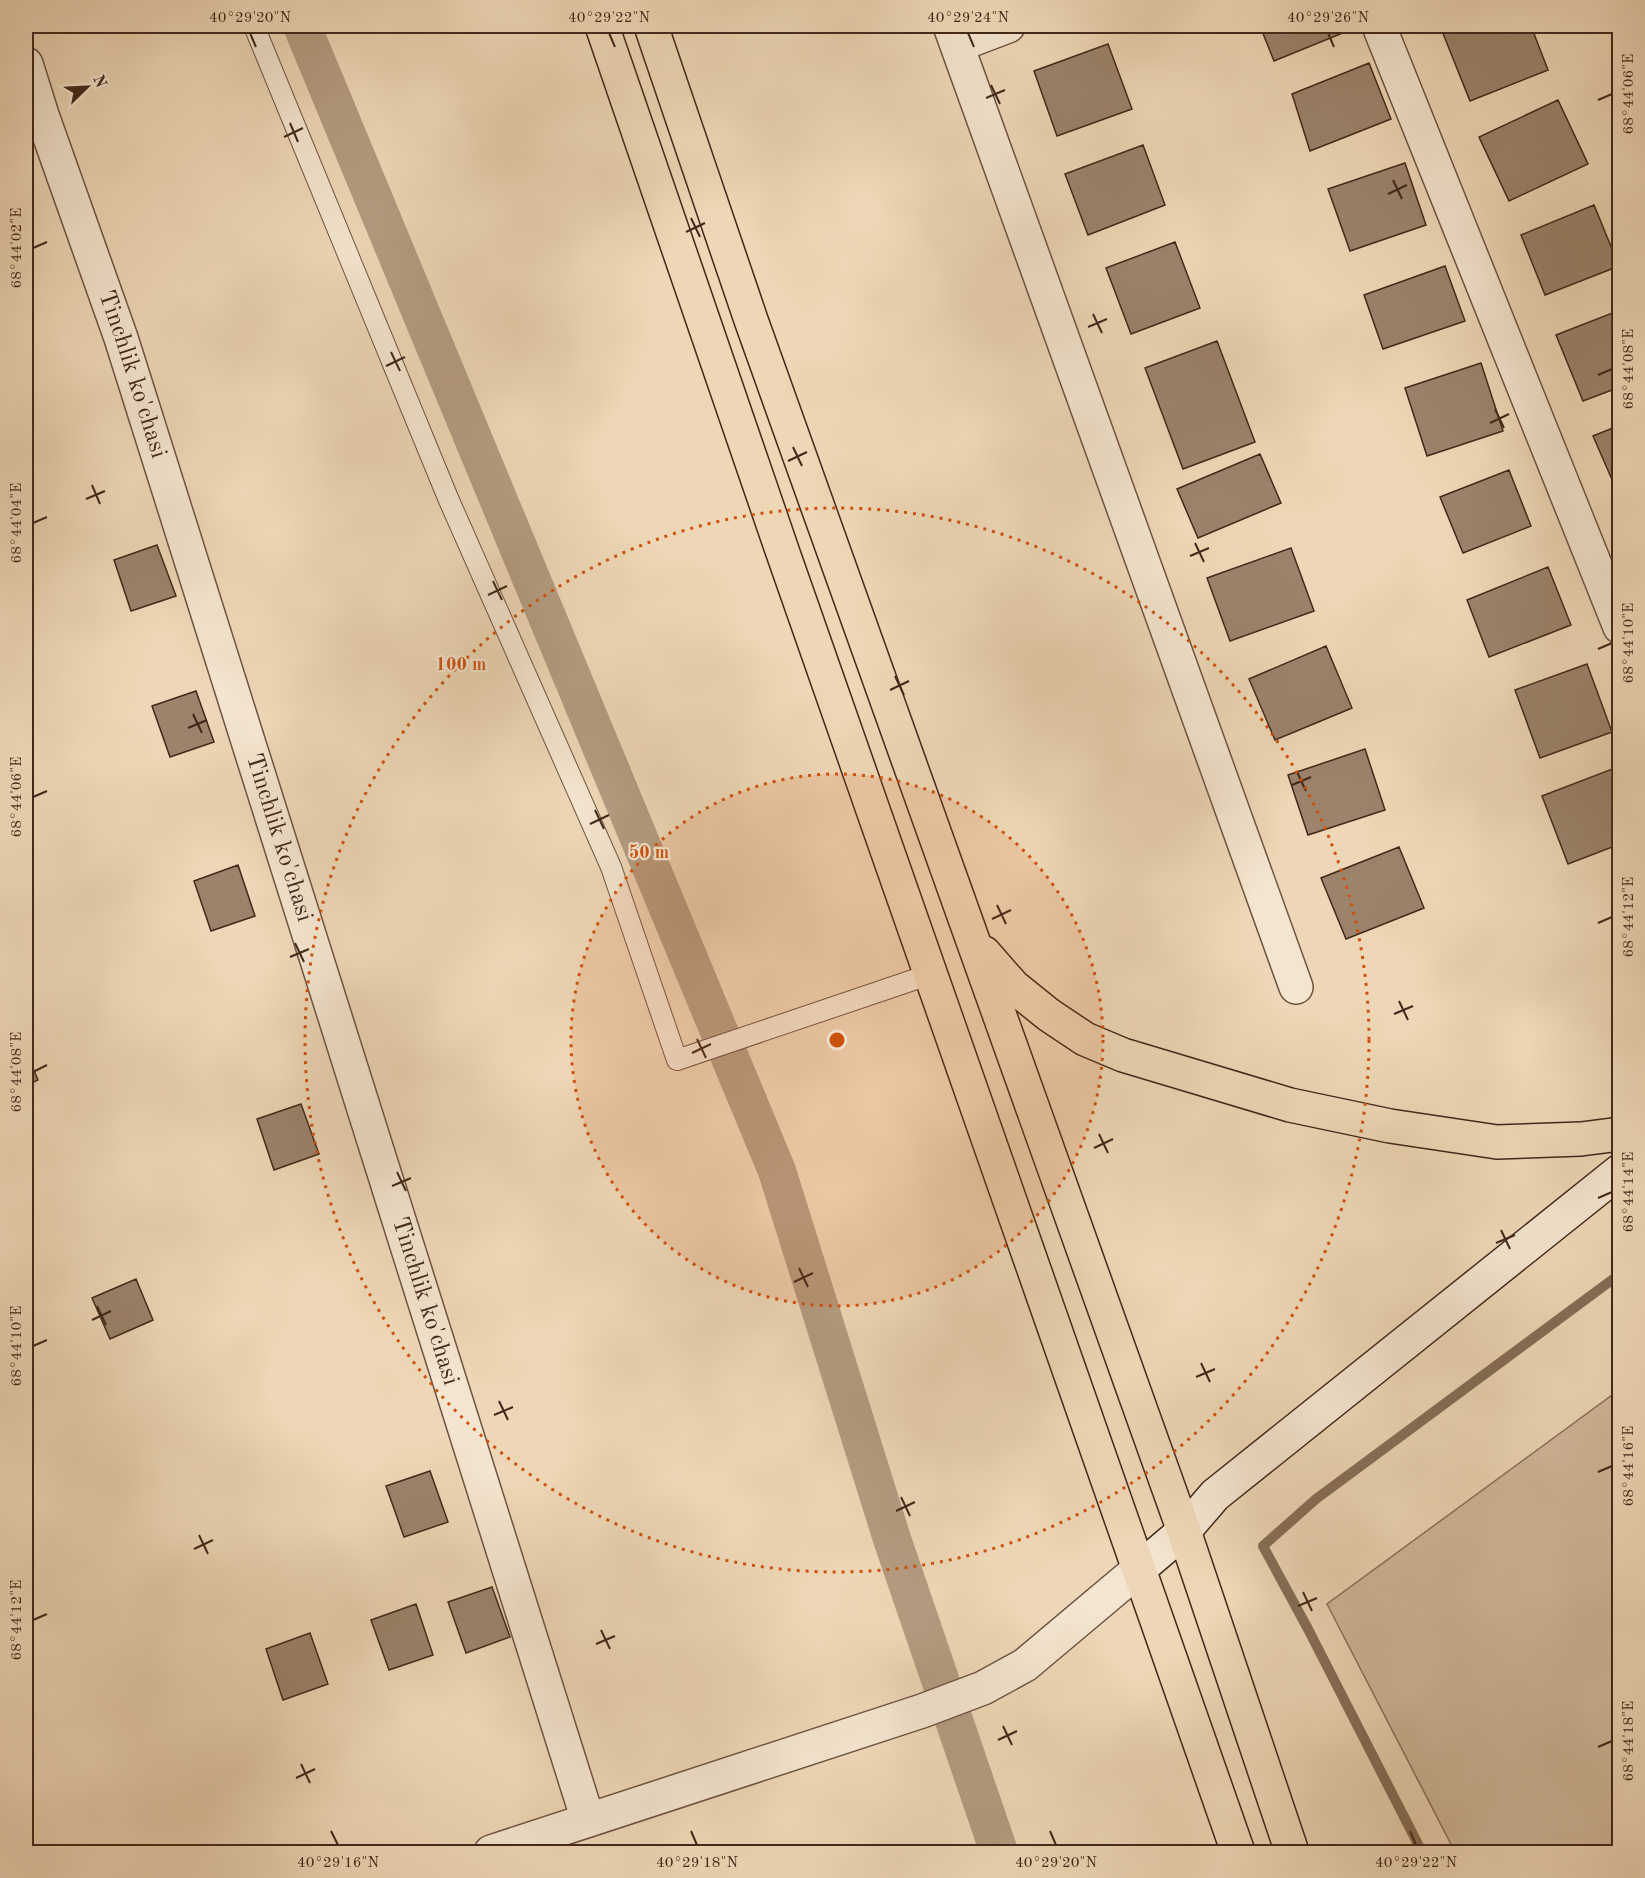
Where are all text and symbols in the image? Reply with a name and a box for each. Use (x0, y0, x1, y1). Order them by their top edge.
text: 40°29'20"N (209, 11, 291, 26)
text: 40°29'22"N (568, 11, 650, 26)
text: 40°29'24"N (927, 11, 1009, 26)
text: 40°29'26"N (1287, 11, 1369, 26)
text: 68°44'06"E (1622, 54, 1637, 134)
north arrow (57, 57, 117, 117)
text: N (89, 73, 109, 91)
text: 68°44'02"E (10, 208, 25, 288)
street label: Tinchlik ko'chasi (93, 287, 170, 461)
text: 68°44'08"E (1622, 329, 1637, 409)
text: 68°44'04"E (10, 483, 25, 563)
text: 68°44'10"E (1622, 603, 1637, 683)
text: 100 m (436, 656, 486, 674)
street label: Tinchlik ko'chasi (241, 751, 316, 925)
text: 68°44'06"E (10, 757, 25, 837)
text: 50 m (629, 844, 669, 862)
text: 68°44'12"E (1622, 877, 1637, 957)
centre of rings (827, 1030, 847, 1050)
text: 68°44'08"E (10, 1032, 25, 1112)
text: 68°44'14"E (1622, 1152, 1637, 1232)
street label: Tinchlik ko'chasi (387, 1214, 462, 1388)
text: 68°44'10"E (10, 1306, 25, 1386)
text: 68°44'16"E (1622, 1426, 1637, 1506)
text: 68°44'12"E (10, 1580, 25, 1660)
text: 68°44'18"E (1622, 1701, 1637, 1781)
text: 40°29'16"N (297, 1856, 379, 1871)
text: 40°29'18"N (656, 1856, 738, 1871)
text: 40°29'20"N (1015, 1856, 1097, 1871)
text: 40°29'22"N (1375, 1856, 1457, 1871)

